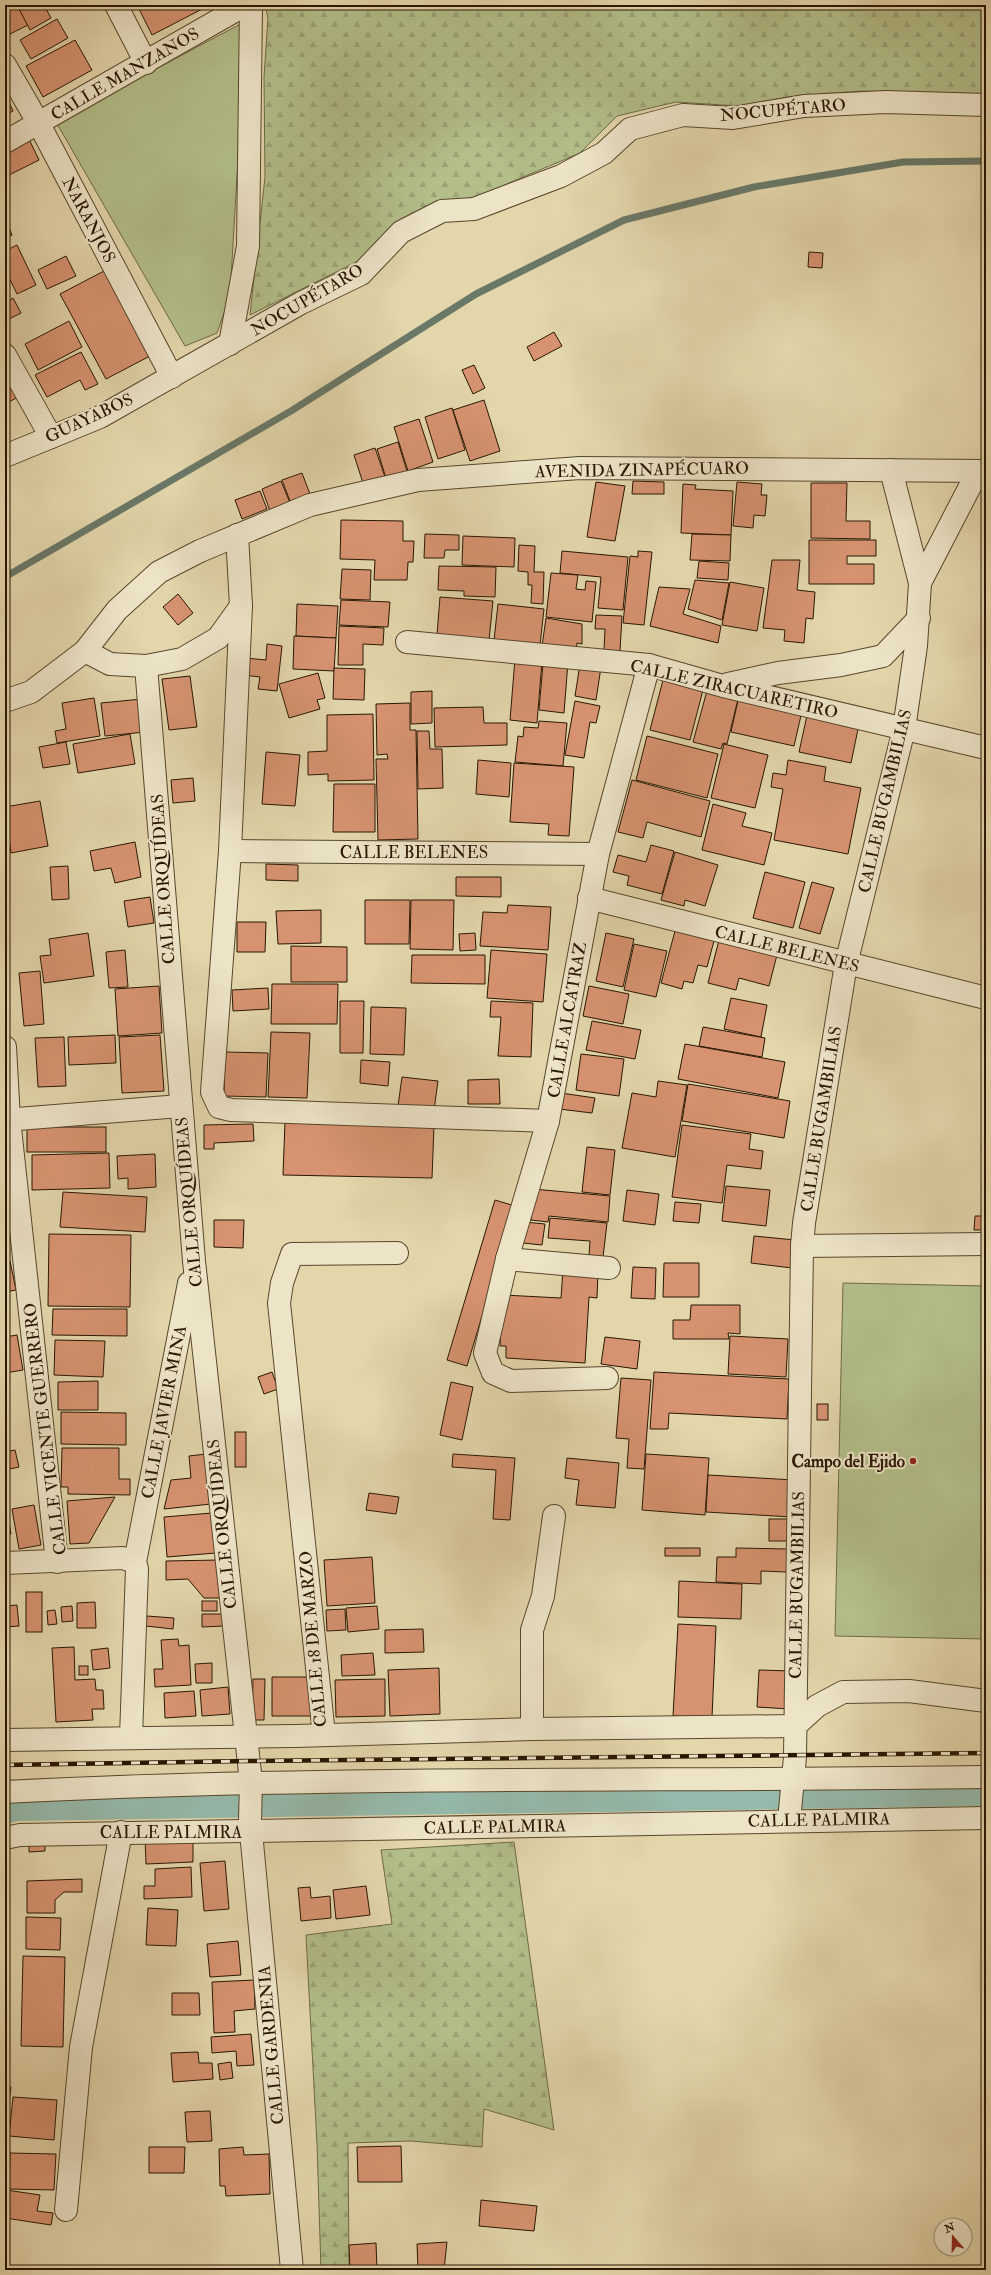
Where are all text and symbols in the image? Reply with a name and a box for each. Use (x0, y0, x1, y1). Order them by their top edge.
street label: CALLE MANZANOS (47, 23, 203, 125)
street label: NOCUPÉTARO (719, 93, 847, 126)
street label: NARANJOS (57, 174, 120, 267)
street label: NOCUPÉTARO (247, 258, 367, 341)
street label: GUAYABOS (42, 388, 136, 448)
street label: AVENIDA ZINAPÉCUARO (534, 457, 749, 482)
street label: CALLE ZIRACUARETIRO (628, 655, 840, 723)
street label: CALLE BUGAMBILIAS (854, 707, 916, 895)
street label: CALLE ORQUÍDEAS (146, 793, 179, 965)
street label: CALLE BELENES (340, 842, 488, 863)
street label: CALLE BELENES (712, 921, 862, 977)
street label: CALLE ALCATRAZ (543, 940, 591, 1100)
street label: CALLE BUGAMBILIAS (796, 1025, 846, 1213)
street label: CALLE ORQUÍDEAS (170, 1116, 207, 1288)
street label: CALLE VICENTE GUERRERO (19, 1302, 71, 1556)
street label: CALLE JAVIER MINA (137, 1323, 192, 1501)
street label: CALLE ORQUÍDEAS (202, 1438, 241, 1610)
place label: Campo del Ejido (792, 1451, 905, 1473)
marker: Campo del Ejido (908, 1456, 918, 1466)
street label: CALLE BUGAMBILIAS (785, 1491, 809, 1679)
street label: CALLE 18 DE MARZO (295, 1550, 331, 1728)
street label: CALLE PALMIRA (748, 1808, 891, 1832)
street label: CALLE PALMIRA (424, 1815, 567, 1839)
street label: CALLE PALMIRA (100, 1822, 242, 1843)
street label: CALLE GARDENIA (254, 1964, 288, 2125)
north arrow (933, 2217, 973, 2257)
text: N (942, 2220, 958, 2236)

